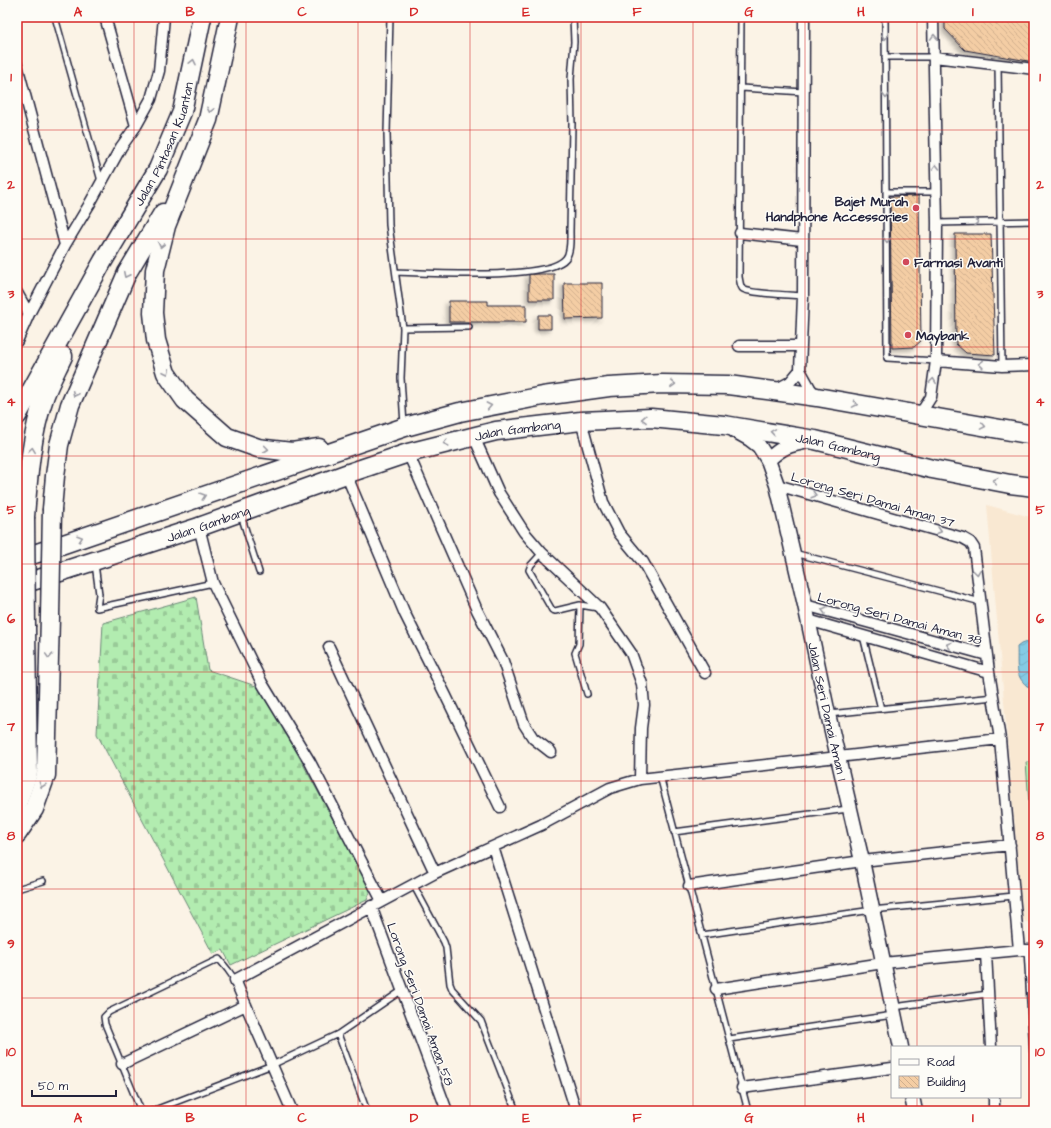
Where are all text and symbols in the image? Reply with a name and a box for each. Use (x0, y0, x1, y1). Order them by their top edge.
text: A (74, 3, 83, 21)
text: B (185, 3, 195, 21)
text: C (297, 3, 307, 21)
text: D (410, 3, 419, 21)
text: E (522, 3, 530, 21)
text: F (632, 3, 642, 21)
text: G (744, 3, 754, 21)
text: H (857, 3, 865, 21)
text: I (972, 3, 974, 21)
one-way arrow (881, 34, 889, 40)
one-way arrow (930, 34, 938, 40)
one-way arrow (188, 59, 196, 65)
text: 1 (10, 68, 12, 86)
text: 1 (1039, 68, 1041, 86)
street label: Jalan Pintasan Kuantan (130, 80, 198, 209)
one-way arrow (882, 93, 890, 99)
one-way arrow (206, 107, 214, 113)
one-way arrow (932, 164, 940, 170)
text: 2 (6, 176, 15, 194)
text: 2 (1035, 176, 1044, 194)
place label: Bajet Murah Handphone Accessories (766, 193, 909, 227)
marker: Bajet Murah Handphone Accessories (911, 203, 921, 213)
one-way arrow (972, 217, 979, 226)
one-way arrow (883, 237, 891, 243)
one-way arrow (158, 242, 166, 248)
place label: Farmasi Avanti (914, 254, 1004, 272)
marker: Farmasi Avanti (901, 257, 911, 267)
one-way arrow (123, 271, 131, 278)
text: 3 (7, 285, 15, 303)
text: 3 (1036, 285, 1044, 303)
place label: Maybank (916, 327, 970, 346)
marker: Maybank (903, 330, 913, 340)
one-way arrow (978, 360, 984, 369)
one-way arrow (162, 368, 170, 375)
one-way arrow (928, 378, 937, 384)
one-way arrow (670, 380, 676, 389)
one-way arrow (72, 390, 80, 397)
text: 4 (7, 393, 16, 411)
text: 4 (1036, 393, 1045, 411)
one-way arrow (852, 399, 858, 408)
one-way arrow (486, 402, 492, 411)
one-way arrow (641, 414, 647, 423)
street label: Jalan Gambang (473, 415, 562, 446)
one-way arrow (980, 421, 986, 430)
one-way arrow (770, 429, 776, 437)
street label: Jalan Gambang (794, 429, 883, 467)
one-way arrow (443, 439, 449, 447)
one-way arrow (263, 444, 269, 453)
one-way arrow (27, 447, 36, 453)
street label: Lorong Seri Damai Aman 37 (789, 468, 957, 533)
one-way arrow (992, 477, 999, 486)
one-way arrow (811, 491, 817, 499)
one-way arrow (200, 492, 207, 501)
text: 5 (6, 501, 16, 519)
street label: Jalan Gambang (164, 501, 253, 547)
text: 5 (1035, 501, 1045, 519)
one-way arrow (935, 526, 942, 535)
one-way arrow (77, 534, 84, 543)
one-way arrow (972, 569, 981, 575)
street label: Lorong Seri Damai Aman 38 (815, 588, 985, 651)
one-way arrow (821, 606, 828, 615)
text: 6 (7, 610, 16, 628)
text: 6 (1036, 610, 1045, 628)
street label: Jalan Seri Damai Aman 1 (803, 641, 851, 783)
one-way arrow (946, 641, 953, 650)
one-way arrow (45, 653, 53, 659)
text: 7 (6, 718, 16, 736)
text: 7 (1035, 718, 1045, 736)
one-way arrow (38, 782, 47, 789)
text: 8 (7, 827, 16, 845)
text: 8 (1036, 827, 1045, 845)
street label: Lorong Seri Damai Aman 58 (381, 920, 458, 1089)
text: 9 (7, 935, 15, 953)
text: 9 (1036, 935, 1044, 953)
text: 10 (6, 1043, 17, 1061)
text: 10 (1035, 1043, 1046, 1061)
legend (891, 1046, 1021, 1098)
text: Road (927, 1054, 955, 1071)
scale bar (32, 1072, 116, 1098)
text: Building (927, 1074, 965, 1092)
text: 50 m (38, 1078, 69, 1095)
text: A (74, 1109, 83, 1127)
text: B (185, 1109, 195, 1127)
text: C (297, 1109, 307, 1127)
text: D (410, 1109, 419, 1127)
text: E (522, 1109, 530, 1127)
text: F (632, 1109, 642, 1127)
text: G (744, 1109, 754, 1127)
text: H (857, 1109, 865, 1127)
text: I (972, 1109, 974, 1127)

